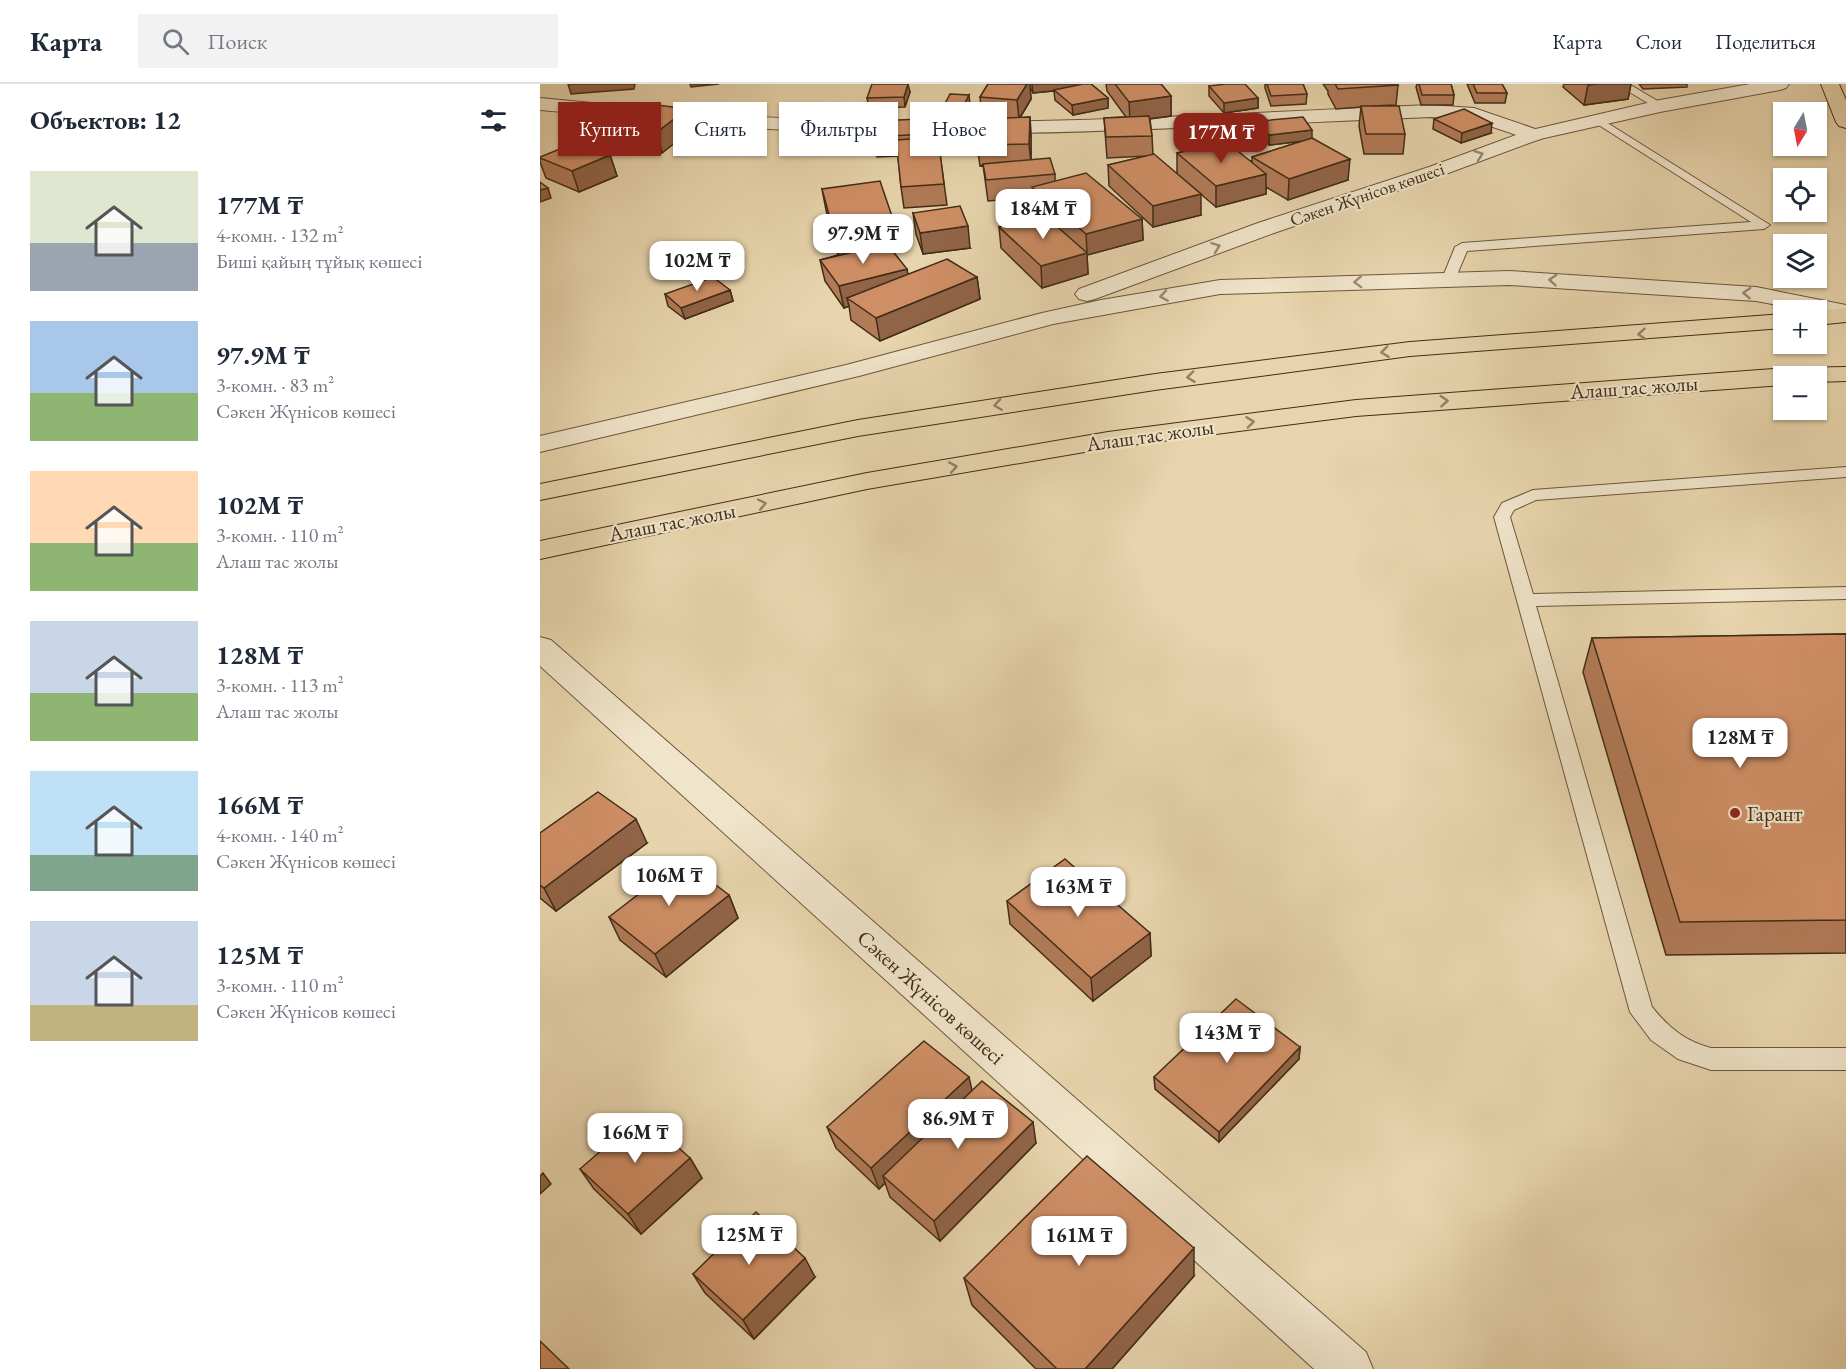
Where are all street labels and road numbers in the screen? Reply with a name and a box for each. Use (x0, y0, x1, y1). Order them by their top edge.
street label: Сәкен Жүнісов көшесі (1287, 157, 1448, 231)
street label: Алаш тас жолы (1568, 369, 1699, 405)
street label: Алаш тас жолы (1083, 413, 1216, 457)
street label: Алаш тас жолы (605, 496, 738, 548)
street label: Сәкен Жүнісов көшесі (852, 924, 1010, 1070)

